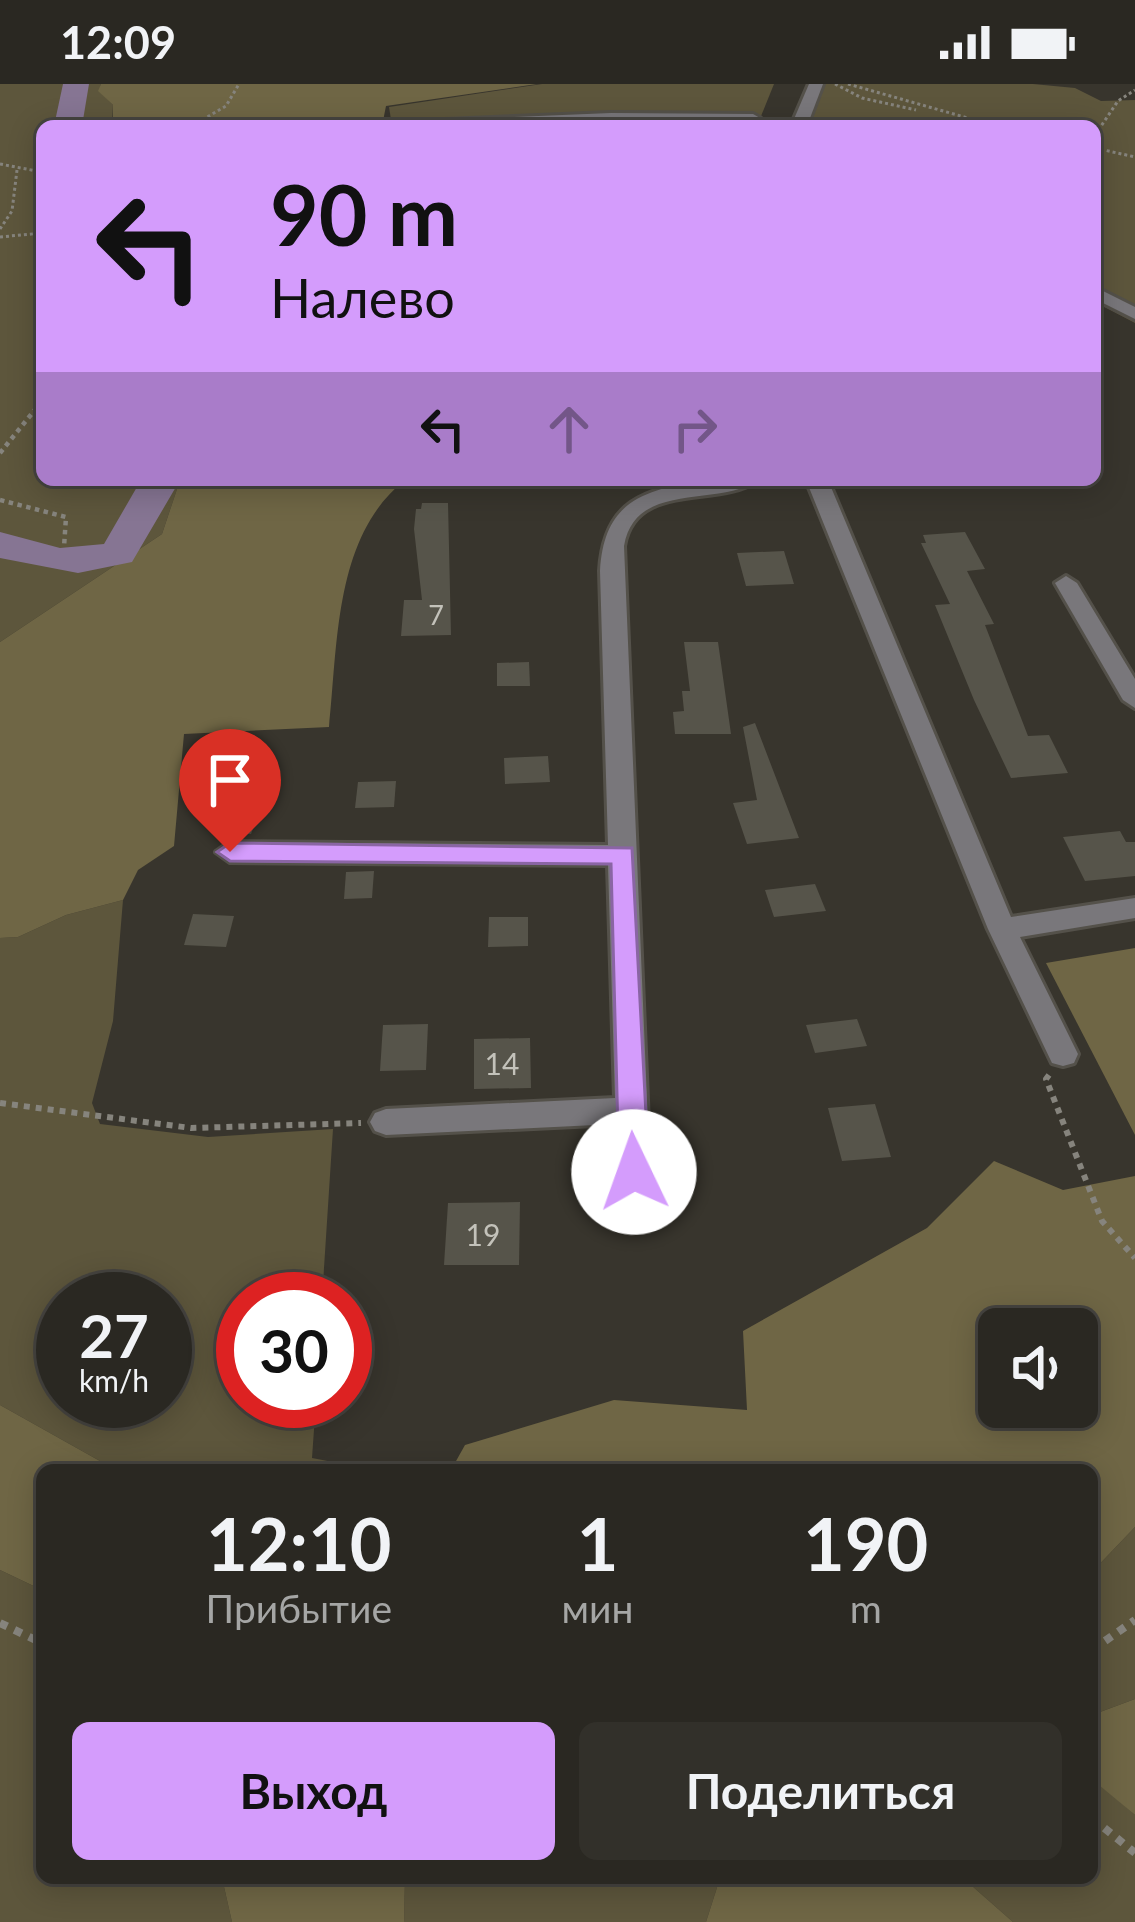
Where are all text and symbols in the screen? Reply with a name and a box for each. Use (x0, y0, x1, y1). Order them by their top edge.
text: 12:09 (60, 15, 176, 69)
text: 90 m (270, 163, 458, 264)
icon: left (72, 168, 228, 324)
text: Налево (270, 265, 455, 330)
icon: left (410, 396, 476, 462)
icon: ahead (536, 396, 602, 462)
icon: right (662, 396, 728, 462)
house number: 7 (428, 598, 444, 631)
pin (179, 729, 281, 852)
icon: arrive (197, 747, 263, 813)
house number: 14 (485, 1045, 519, 1081)
position arrow (571, 1109, 697, 1235)
house number: 19 (466, 1216, 500, 1252)
speed limit sign: 30 (216, 1272, 372, 1428)
text: 27 (79, 1299, 149, 1371)
map controls (978, 1308, 1098, 1428)
button: sound (978, 1308, 1098, 1428)
text: km/h (79, 1362, 149, 1398)
text: 12:10 (206, 1500, 392, 1586)
text: 1 (577, 1500, 618, 1586)
text: 190 (803, 1500, 928, 1586)
text: Прибытие (206, 1585, 392, 1631)
text: мин (562, 1585, 634, 1631)
text: m (850, 1585, 882, 1631)
button: Выход (72, 1722, 555, 1860)
button: Поделиться (579, 1722, 1062, 1860)

